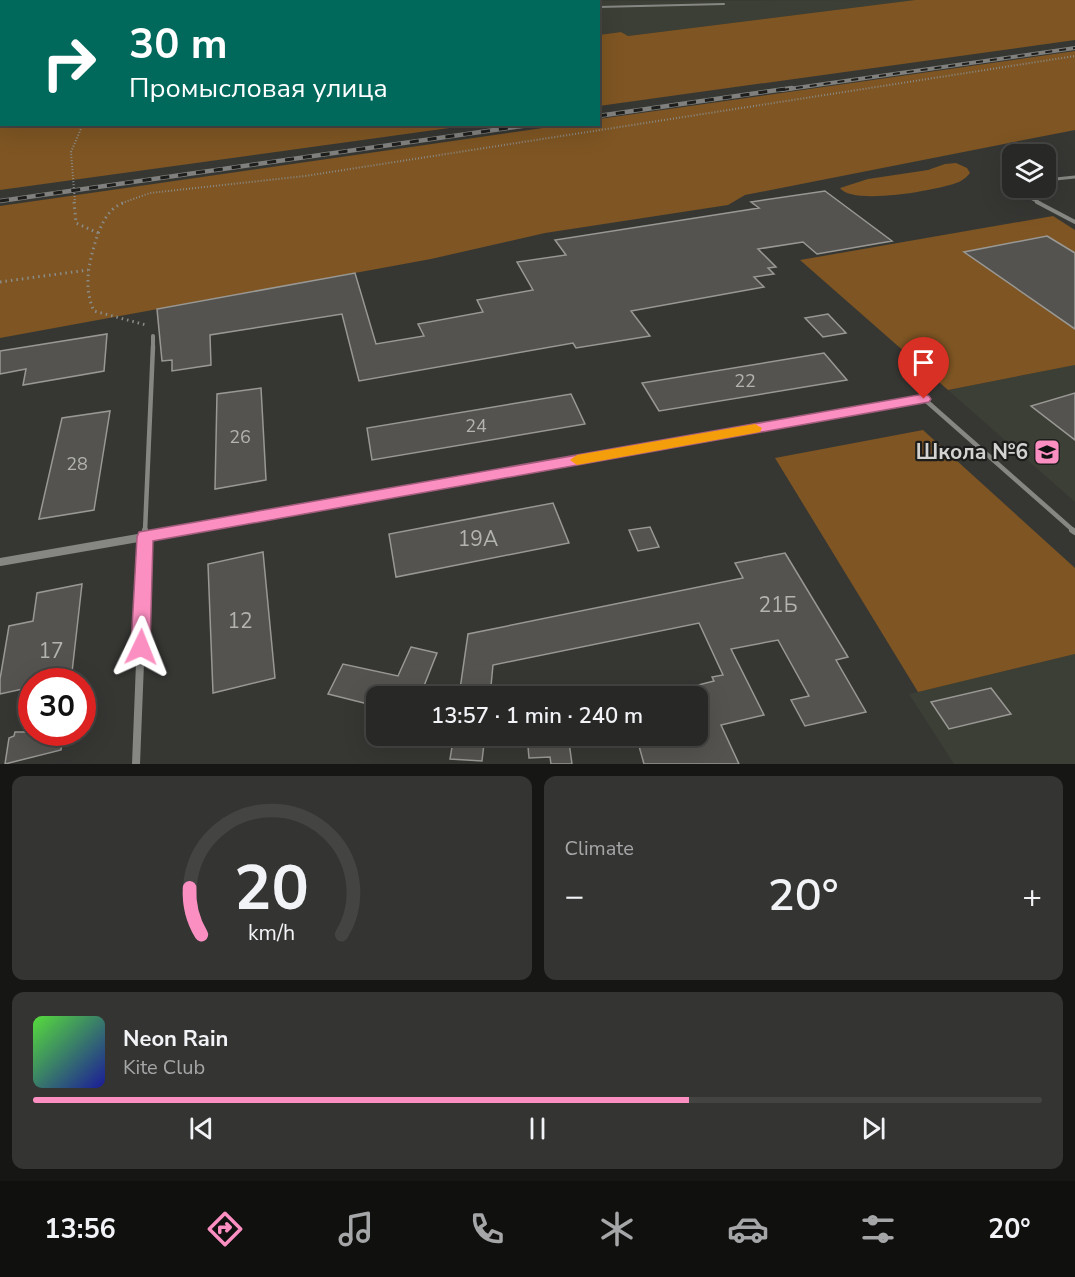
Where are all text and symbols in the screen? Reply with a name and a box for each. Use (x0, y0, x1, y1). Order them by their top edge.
text: 30 m (129, 16, 228, 73)
icon: right (30, 24, 108, 102)
text: Промысловая улица (129, 70, 388, 107)
map controls (1002, 144, 1056, 198)
button: layers (1002, 144, 1056, 198)
pin (898, 337, 949, 399)
icon: arrive (907, 346, 940, 379)
house number: 22 (734, 369, 756, 393)
house number: 24 (465, 414, 487, 438)
house number: 26 (229, 425, 251, 449)
school or university icon: Школа №6 (1032, 437, 1062, 467)
place label: Школа №6 (916, 438, 1028, 466)
house number: 28 (66, 452, 88, 476)
house number: 19А (458, 525, 498, 553)
house number: 21Б (758, 591, 798, 619)
house number: 12 (227, 607, 253, 635)
position arrow (109, 615, 173, 679)
house number: 17 (38, 637, 64, 665)
speed limit sign: 30 (18, 668, 96, 746)
text: 13:57 · 1 min · 240 m (431, 701, 643, 731)
text: Climate (565, 835, 634, 862)
text: 20 (234, 846, 309, 931)
text: 20° (768, 865, 839, 926)
text: − (565, 874, 584, 919)
text: + (1022, 874, 1042, 919)
text: km/h (248, 918, 295, 948)
text: Neon Rain (123, 1024, 228, 1054)
text: Kite Club (123, 1054, 205, 1081)
icon: previous (185, 1112, 218, 1145)
icon: pause (521, 1112, 554, 1145)
icon: next (857, 1112, 890, 1145)
icon: directions (204, 1208, 246, 1250)
icon: music (335, 1208, 377, 1250)
icon: phone (466, 1208, 508, 1250)
icon: climate (596, 1208, 638, 1250)
icon: car (727, 1208, 769, 1250)
icon: filters (857, 1208, 899, 1250)
text: 13:56 (44, 1211, 116, 1248)
text: 20° (988, 1211, 1031, 1248)

